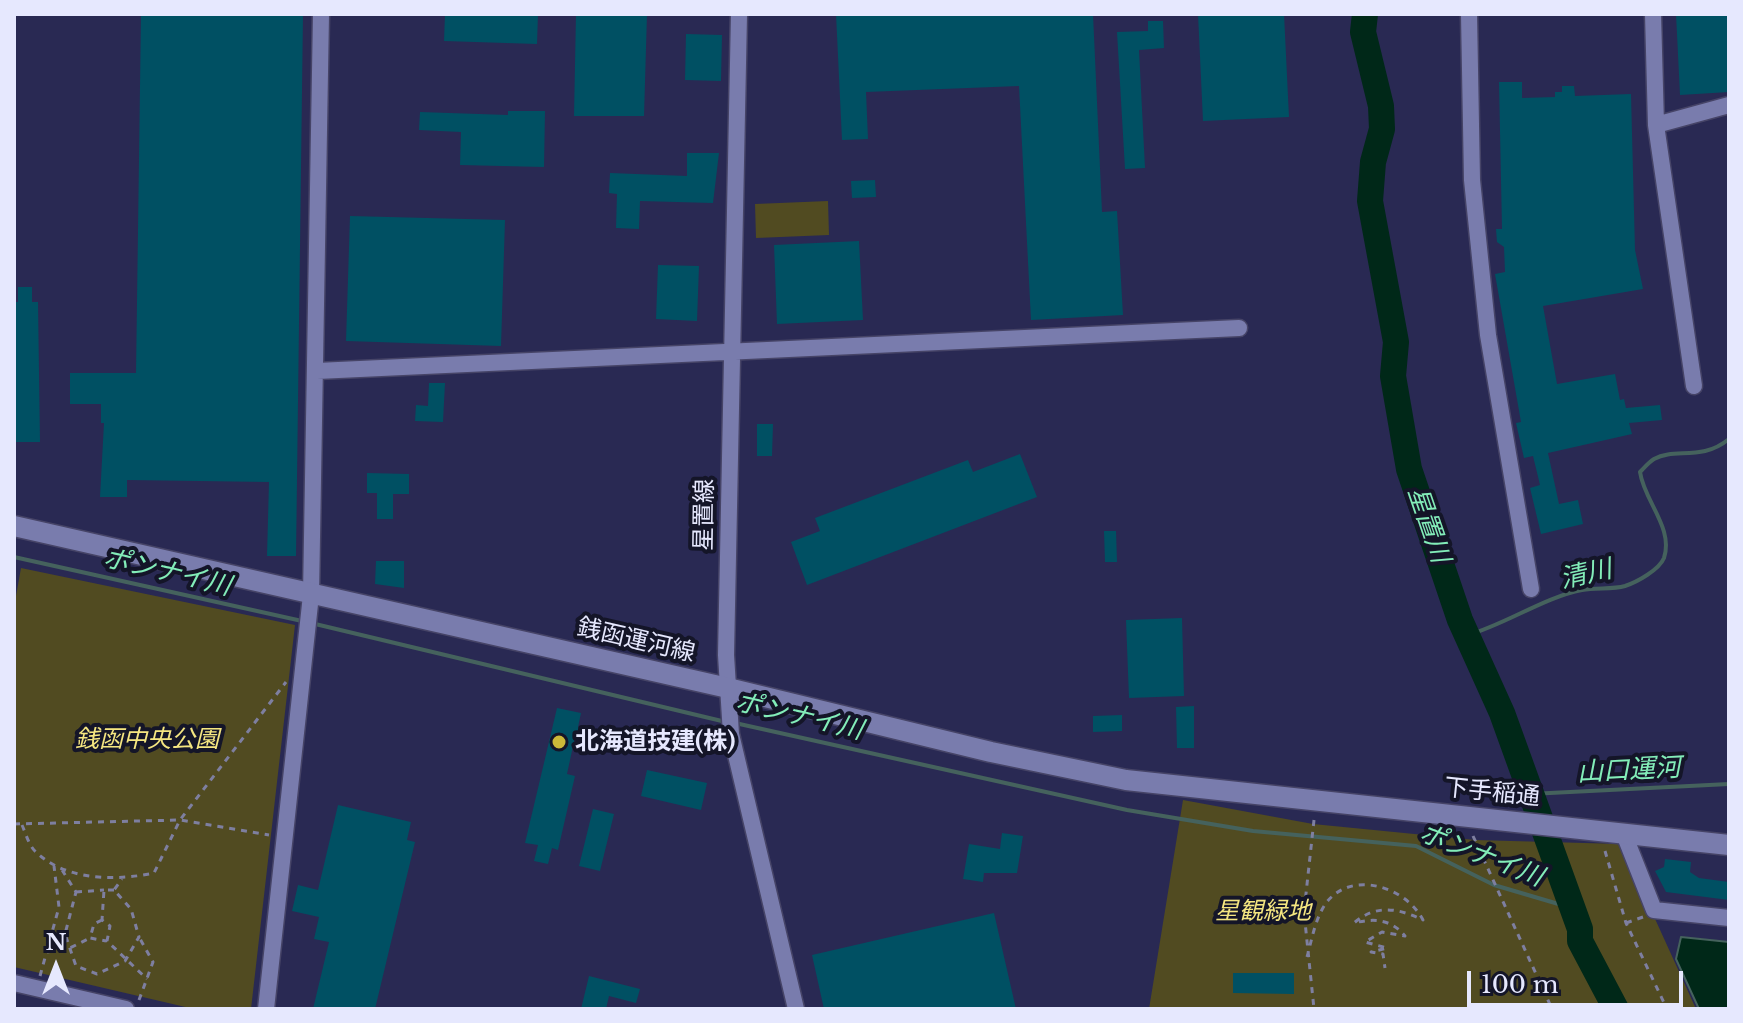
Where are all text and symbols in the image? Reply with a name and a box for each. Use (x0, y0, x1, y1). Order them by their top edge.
street label: 星置線 (690, 479, 720, 551)
water label: 星置川 (1401, 483, 1455, 567)
water label: ポンナイ川 (100, 543, 234, 603)
water label: 清川 (1557, 554, 1615, 596)
street label: 銭函運河線 (574, 613, 698, 669)
water label: ポンナイ川 (732, 687, 866, 747)
park label: 銭函中央公園 (75, 726, 219, 754)
place label: 北海道技建(株) (575, 728, 735, 756)
marker: 北海道技建(株) (550, 733, 568, 751)
water label: 山口運河 (1576, 753, 1682, 789)
street label: 下手稲通 (1443, 774, 1541, 812)
water label: ポンナイ川 (1415, 818, 1547, 894)
park label: 星観緑地 (1215, 898, 1311, 926)
north arrow (16, 927, 96, 1007)
text: N (46, 929, 66, 956)
scale bar (1471, 955, 1687, 1005)
text: 100 m (1481, 970, 1559, 999)

